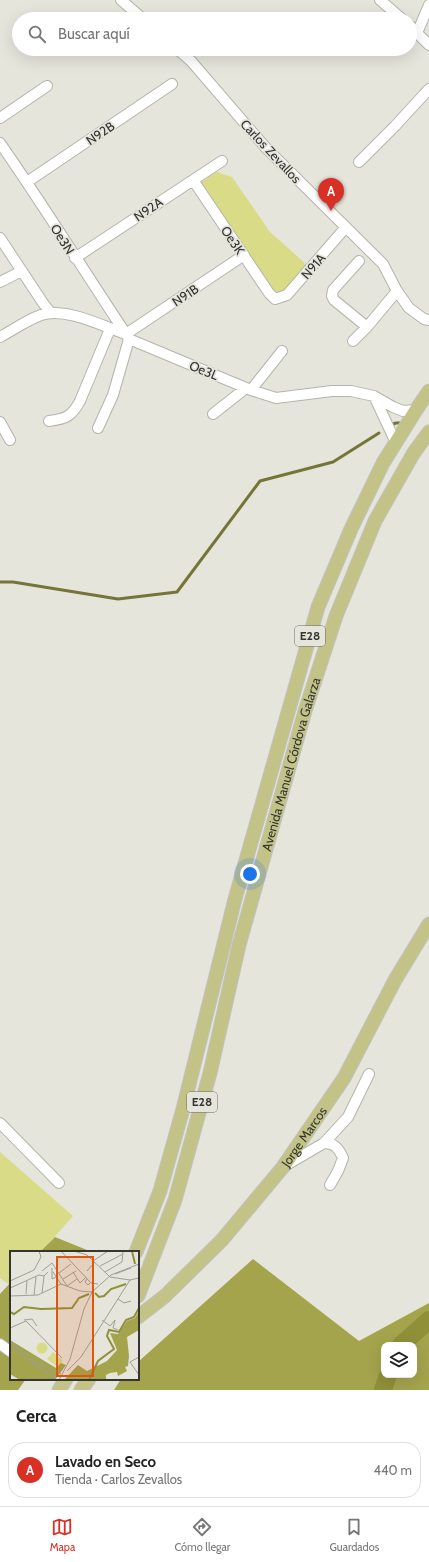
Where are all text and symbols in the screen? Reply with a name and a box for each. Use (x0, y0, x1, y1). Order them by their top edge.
search box (12, 12, 417, 56)
icon: search (26, 23, 48, 45)
text: Buscar aquí (58, 25, 130, 43)
street label: Carlos Zevallos (237, 116, 305, 187)
street label: N92B (83, 118, 118, 148)
pin: A (318, 178, 344, 211)
street label: N92A (131, 194, 165, 224)
street label: Oe3N (48, 221, 78, 257)
street label: Oe3K (218, 223, 249, 258)
street label: N91A (298, 250, 328, 282)
street label: N91B (169, 280, 201, 310)
street label: Oe3L (187, 357, 221, 383)
road number: E28 (295, 626, 325, 646)
street label: Avenida Manuel Córdova Galarza (258, 675, 324, 853)
your location (240, 864, 260, 884)
road number: E28 (187, 1092, 217, 1112)
street label: Jorge Marcos (277, 1103, 330, 1171)
inset map (10, 1251, 139, 1380)
map controls (381, 1342, 417, 1378)
button: layers (381, 1342, 417, 1378)
text: Cerca (16, 1406, 57, 1426)
text: Lavado en Seco (55, 1453, 156, 1471)
text: A (26, 1462, 34, 1478)
text: 440 m (374, 1462, 412, 1478)
text: Tienda · Carlos Zevallos (55, 1471, 182, 1487)
tab: Mapa (50, 1516, 75, 1554)
tab: Cómo llegar (174, 1516, 230, 1554)
tab: Guardados (330, 1516, 379, 1554)

